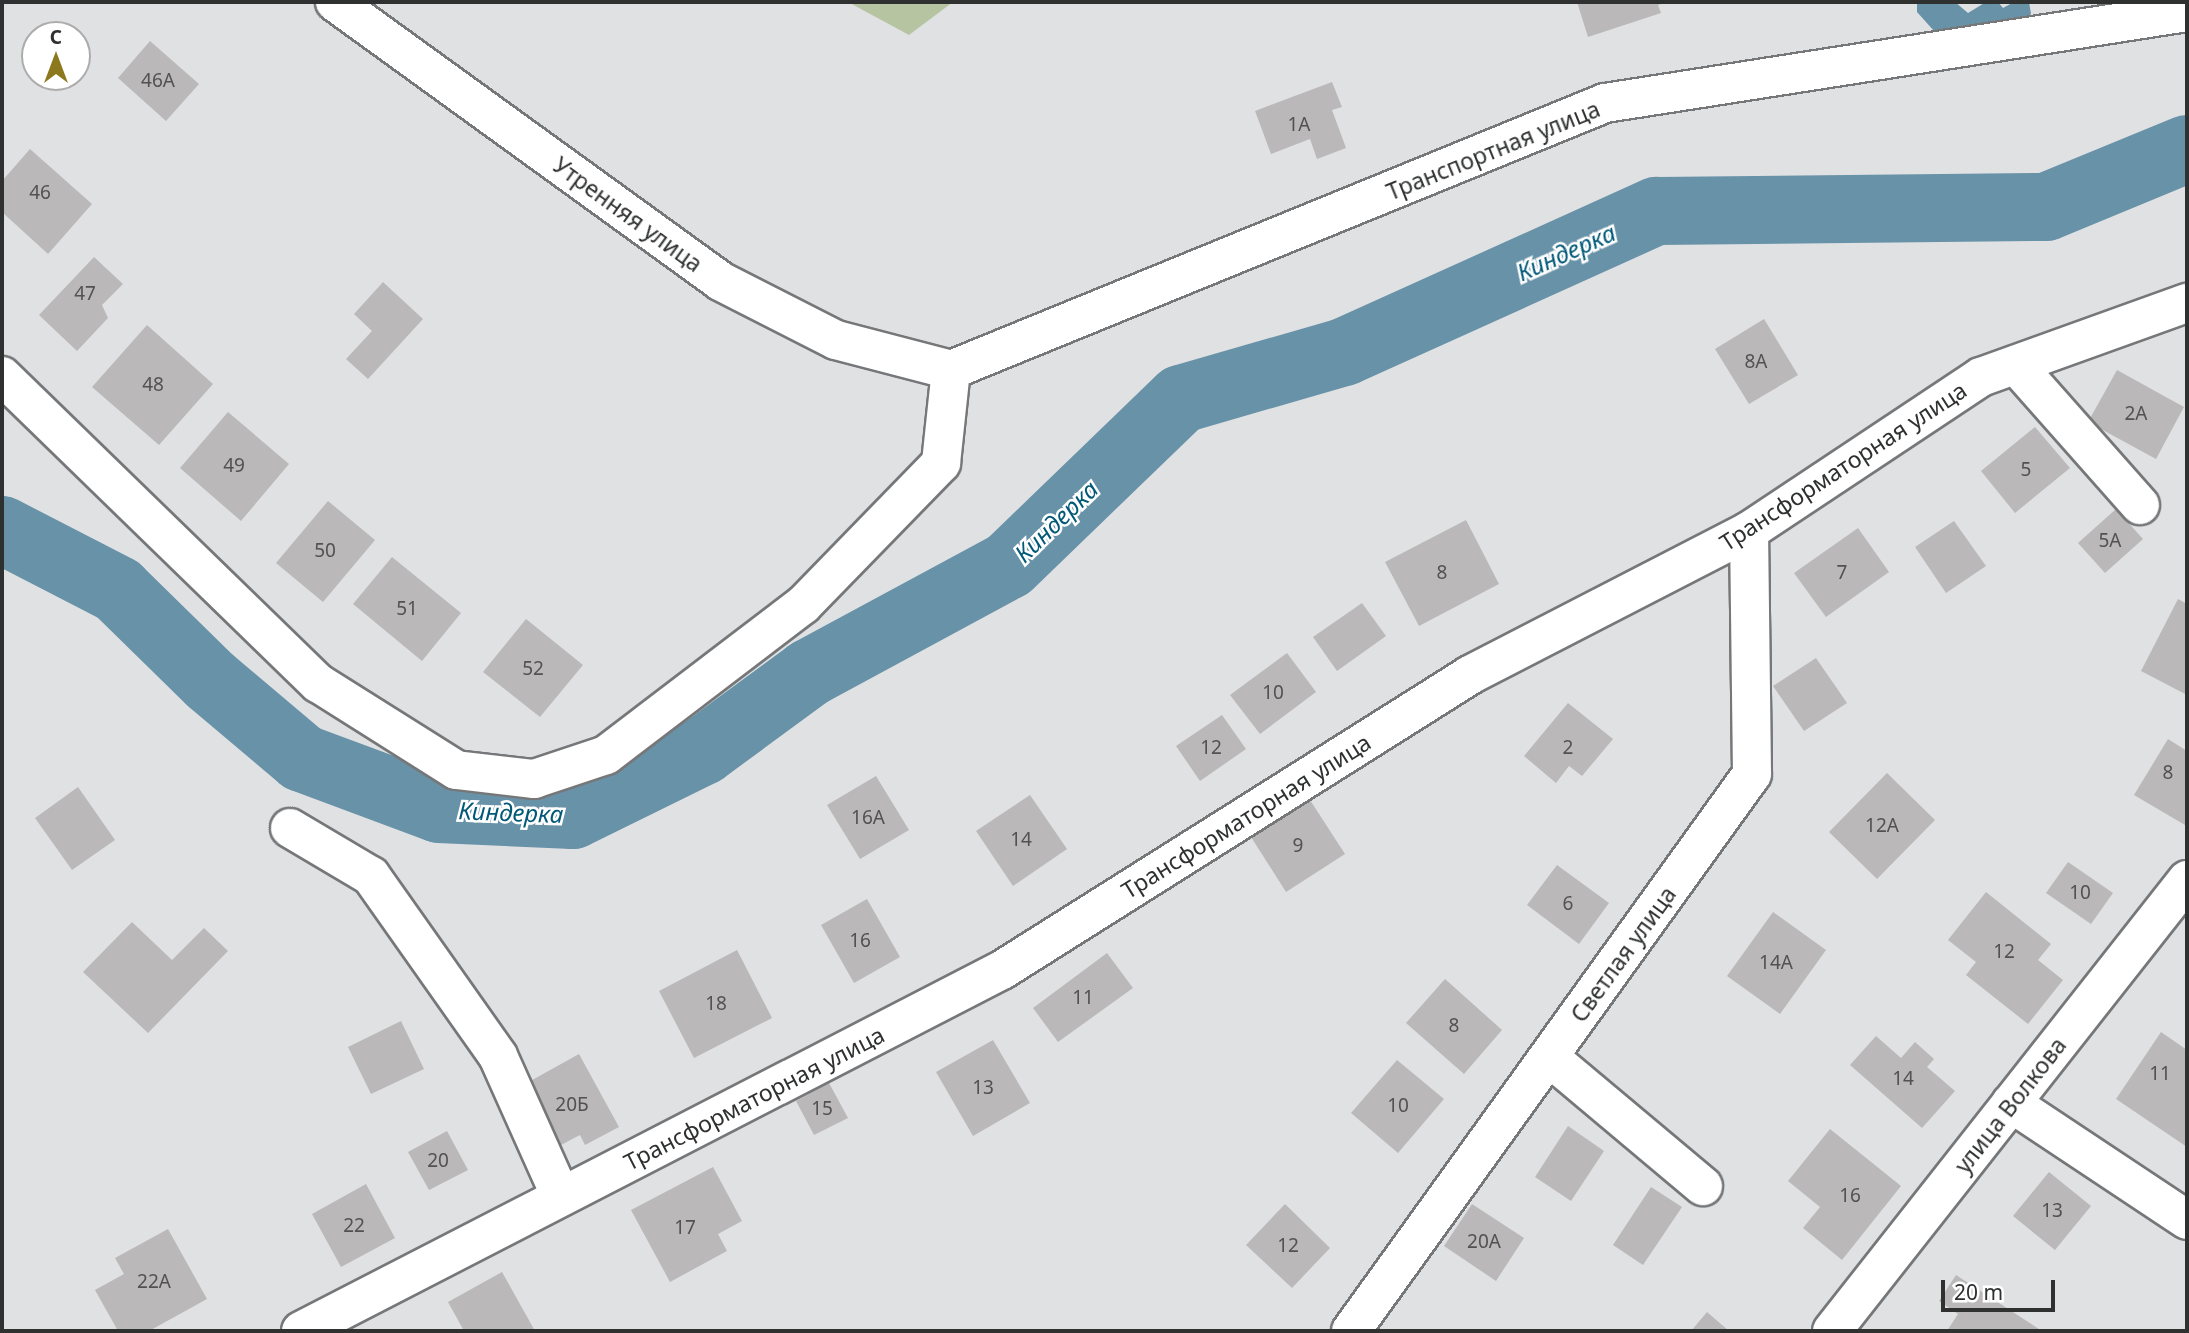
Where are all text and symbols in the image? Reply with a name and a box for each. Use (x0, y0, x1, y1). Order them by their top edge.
north arrow (21, 21, 91, 91)
text: С (50, 24, 62, 50)
house number: 46А (141, 70, 175, 92)
street label: Транспортная улица (1382, 95, 1604, 205)
house number: 1А (1288, 114, 1310, 136)
street label: Утренняя улица (548, 151, 708, 277)
house number: 46 (29, 182, 51, 204)
water label: Киндерка (1512, 218, 1620, 286)
house number: 47 (74, 283, 96, 305)
house number: 8А (1745, 351, 1767, 373)
house number: 48 (142, 374, 164, 396)
street label: Трансформаторная улица (1715, 376, 1971, 556)
house number: 2А (2125, 403, 2147, 425)
house number: 49 (223, 455, 245, 477)
house number: 5 (2021, 459, 2031, 481)
water label: Киндерка (1008, 474, 1104, 568)
house number: 5А (2099, 530, 2121, 552)
house number: 50 (314, 540, 336, 562)
house number: 8 (1437, 562, 1447, 584)
house number: 7 (1837, 562, 1847, 584)
house number: 51 (396, 598, 418, 620)
house number: 52 (522, 658, 544, 680)
house number: 10 (1262, 682, 1284, 704)
street label: Трансформаторная улица (1116, 728, 1376, 904)
house number: 12 (1200, 737, 1222, 759)
house number: 2 (1563, 737, 1573, 759)
house number: 8 (2163, 762, 2173, 784)
water label: Киндерка (458, 796, 564, 828)
house number: 16А (851, 807, 885, 829)
house number: 12А (1865, 815, 1899, 837)
house number: 14 (1010, 829, 1032, 851)
house number: 9 (1293, 835, 1303, 857)
street label: Светлая улица (1565, 881, 1681, 1027)
house number: 10 (2069, 882, 2091, 904)
house number: 6 (1563, 893, 1573, 915)
house number: 16 (849, 930, 871, 952)
house number: 12 (1993, 941, 2015, 963)
house number: 14А (1759, 952, 1793, 974)
house number: 11 (1072, 987, 1094, 1009)
house number: 18 (705, 993, 727, 1015)
house number: 8 (1449, 1015, 1459, 1037)
street label: Трансформаторная улица (619, 1020, 889, 1176)
street label: улица Волкова (1948, 1032, 2072, 1178)
house number: 11 (2149, 1063, 2171, 1085)
house number: 14 (1892, 1068, 1914, 1090)
house number: 13 (972, 1077, 994, 1099)
house number: 20Б (555, 1094, 589, 1116)
house number: 10 (1387, 1095, 1409, 1117)
house number: 15 (811, 1098, 833, 1120)
house number: 20 (427, 1150, 449, 1172)
house number: 16 (1839, 1185, 1861, 1207)
house number: 13 (2041, 1200, 2063, 1222)
house number: 22 (343, 1215, 365, 1237)
house number: 17 (674, 1217, 696, 1239)
house number: 20А (1467, 1231, 1501, 1253)
house number: 12 (1277, 1235, 1299, 1257)
scale bar (1944, 1266, 2058, 1310)
house number: 22А (137, 1271, 171, 1293)
text: 20 m (1954, 1278, 2003, 1306)

